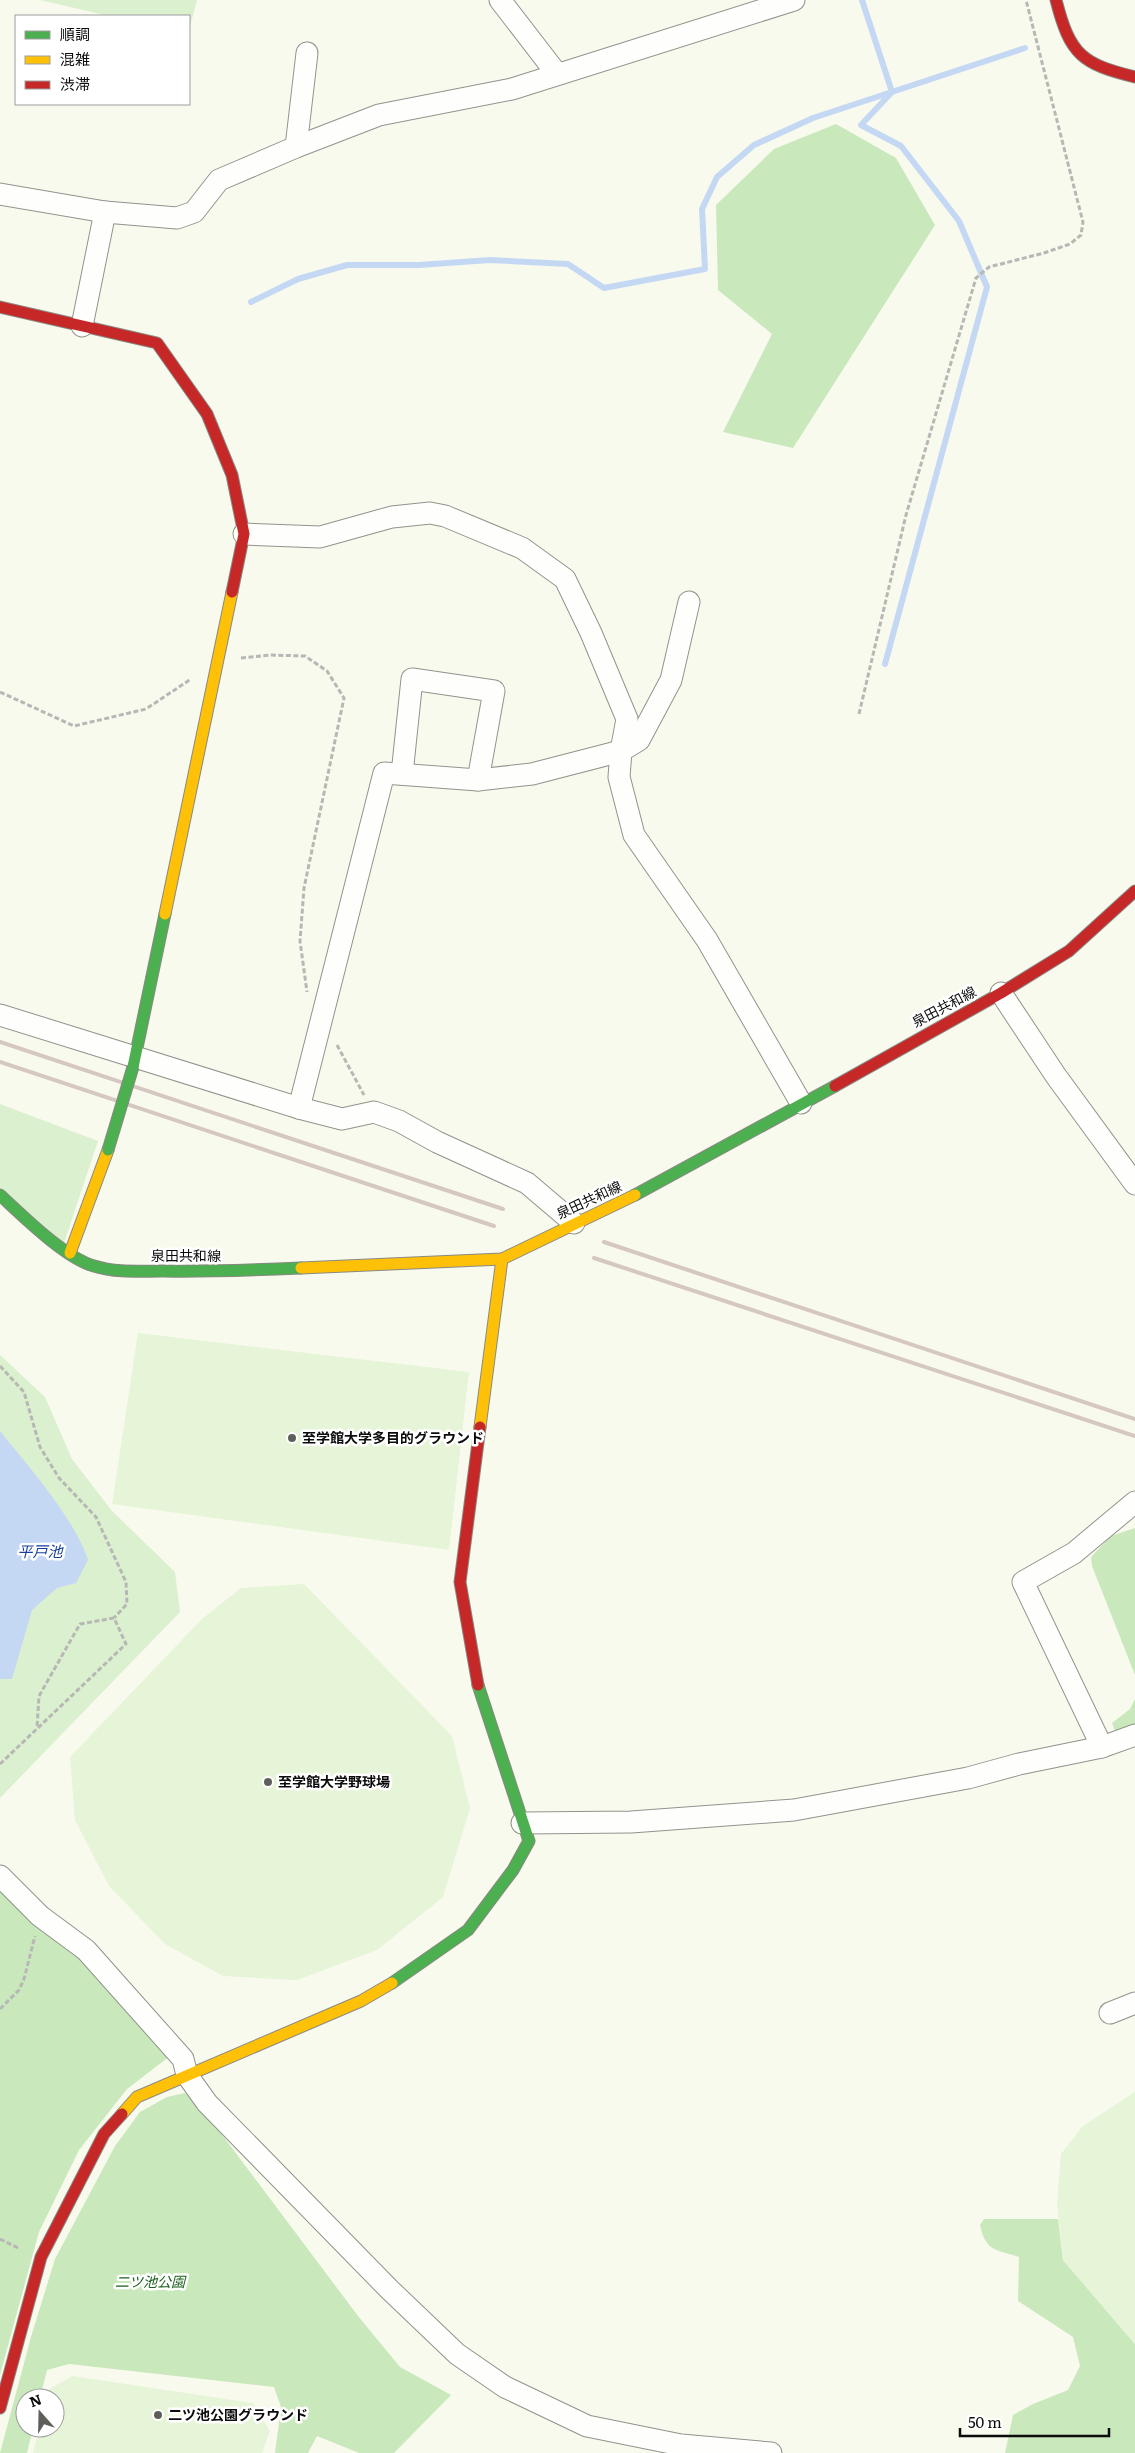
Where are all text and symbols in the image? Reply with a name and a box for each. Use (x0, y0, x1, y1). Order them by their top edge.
legend (15, 15, 190, 105)
text: 順調 (60, 22, 90, 45)
text: 混雑 (60, 47, 90, 70)
text: 渋滞 (60, 72, 90, 95)
street label: 泉田共和線 (908, 981, 979, 1031)
street label: 泉田共和線 (553, 1175, 625, 1223)
street label: 泉田共和線 (151, 1245, 221, 1265)
place label: 至学館大学多目的グラウンド (302, 1427, 484, 1447)
marker: 至学館大学多目的グラウンド (286, 1432, 298, 1444)
water label: 平戸池 (17, 1539, 64, 1562)
place label: 至学館大学野球場 (278, 1771, 390, 1791)
marker: 至学館大学野球場 (262, 1776, 274, 1788)
park label: 二ツ池公園 (115, 2271, 187, 2291)
north arrow (15, 2388, 65, 2438)
text: N (26, 2388, 44, 2411)
place label: 二ツ池公園グラウンド (168, 2404, 308, 2424)
scale bar (960, 2406, 1109, 2438)
marker: 二ツ池公園グラウンド (152, 2409, 164, 2421)
text: 50 m (968, 2410, 1002, 2433)

